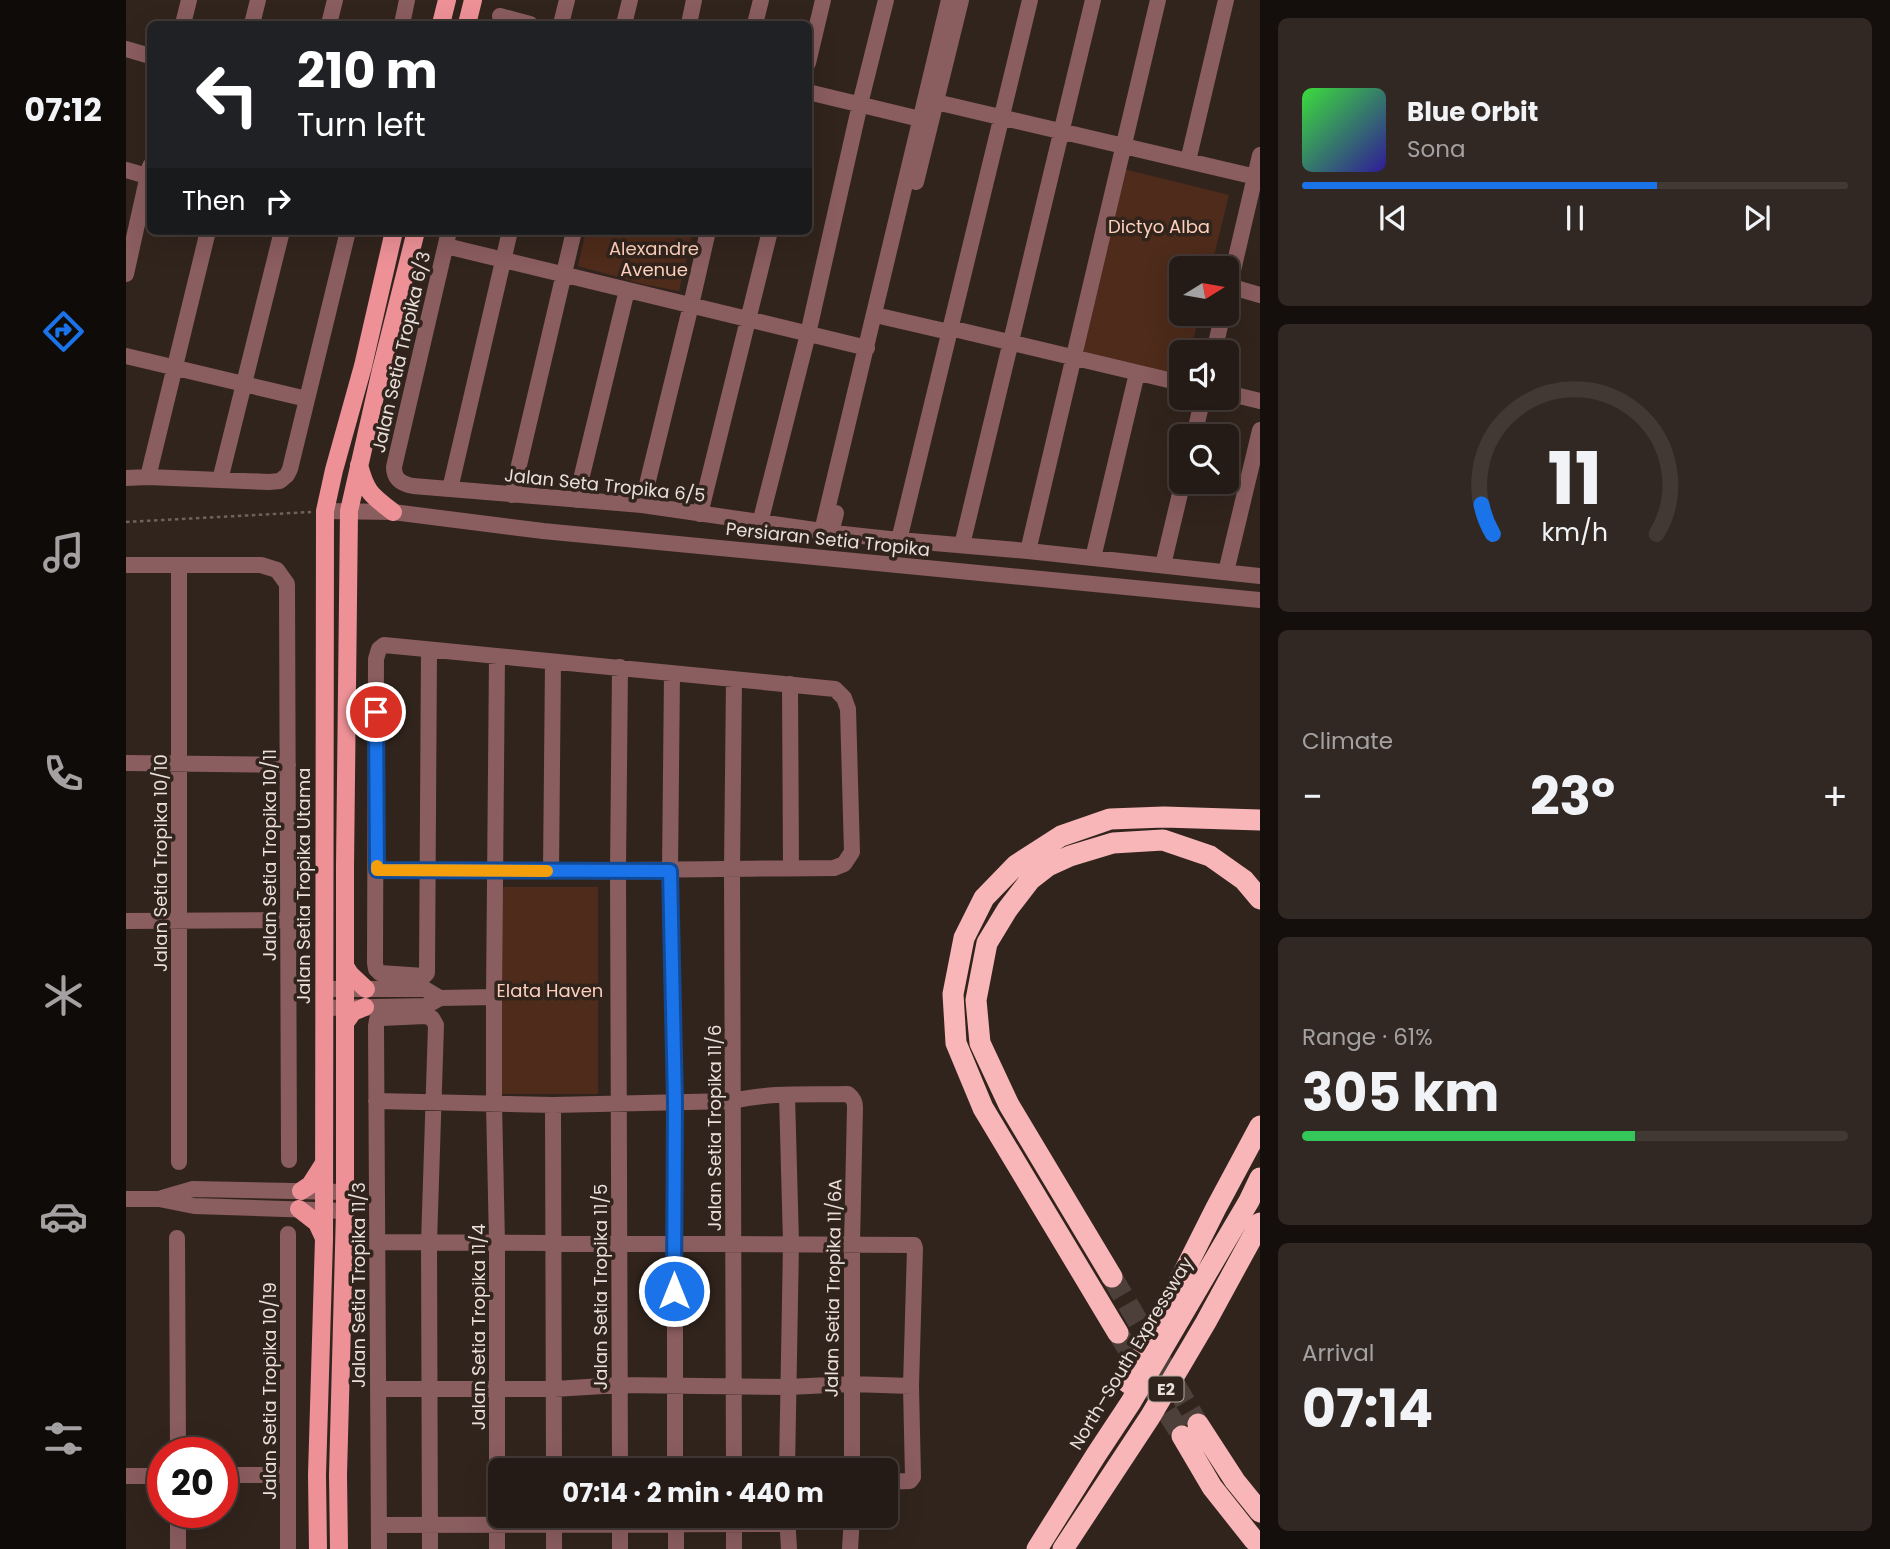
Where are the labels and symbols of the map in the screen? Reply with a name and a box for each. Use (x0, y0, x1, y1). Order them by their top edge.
park label: Dictyo Alba (1108, 214, 1210, 239)
park label: Alexandre Avenue (609, 236, 699, 282)
street label: Jalan Setia Tropika 6/3 (366, 249, 436, 455)
north arrow (1169, 256, 1239, 326)
street label: Jalan Seta Tropika 6/5 (503, 462, 707, 508)
street label: Persiaran Setia Tropika (725, 516, 931, 562)
pin (346, 682, 406, 742)
street label: Jalan Setia Tropika 10/11 (257, 749, 282, 961)
street label: Jalan Setia Tropika 10/10 (148, 754, 173, 972)
street label: Jalan Setia Tropika Utama (291, 768, 316, 1004)
park label: Elata Haven (497, 978, 603, 1003)
street label: Jalan Setia Tropika 11/6 (702, 1025, 727, 1231)
street label: Jalan Setia Tropika 11/6A (819, 1178, 847, 1398)
street label: Jalan Setia Tropika 11/3 (346, 1182, 371, 1388)
street label: Jalan Setia Tropika 11/5 (588, 1184, 613, 1390)
street label: Jalan Setia Tropika 11/4 (466, 1224, 491, 1430)
street label: North–South Expressway (1063, 1252, 1199, 1454)
position arrow (637, 1254, 711, 1328)
street label: Jalan Setia Tropika 10/19 (257, 1282, 282, 1500)
road number: E2 (1149, 1376, 1184, 1401)
speed limit sign: 20 (147, 1437, 238, 1528)

